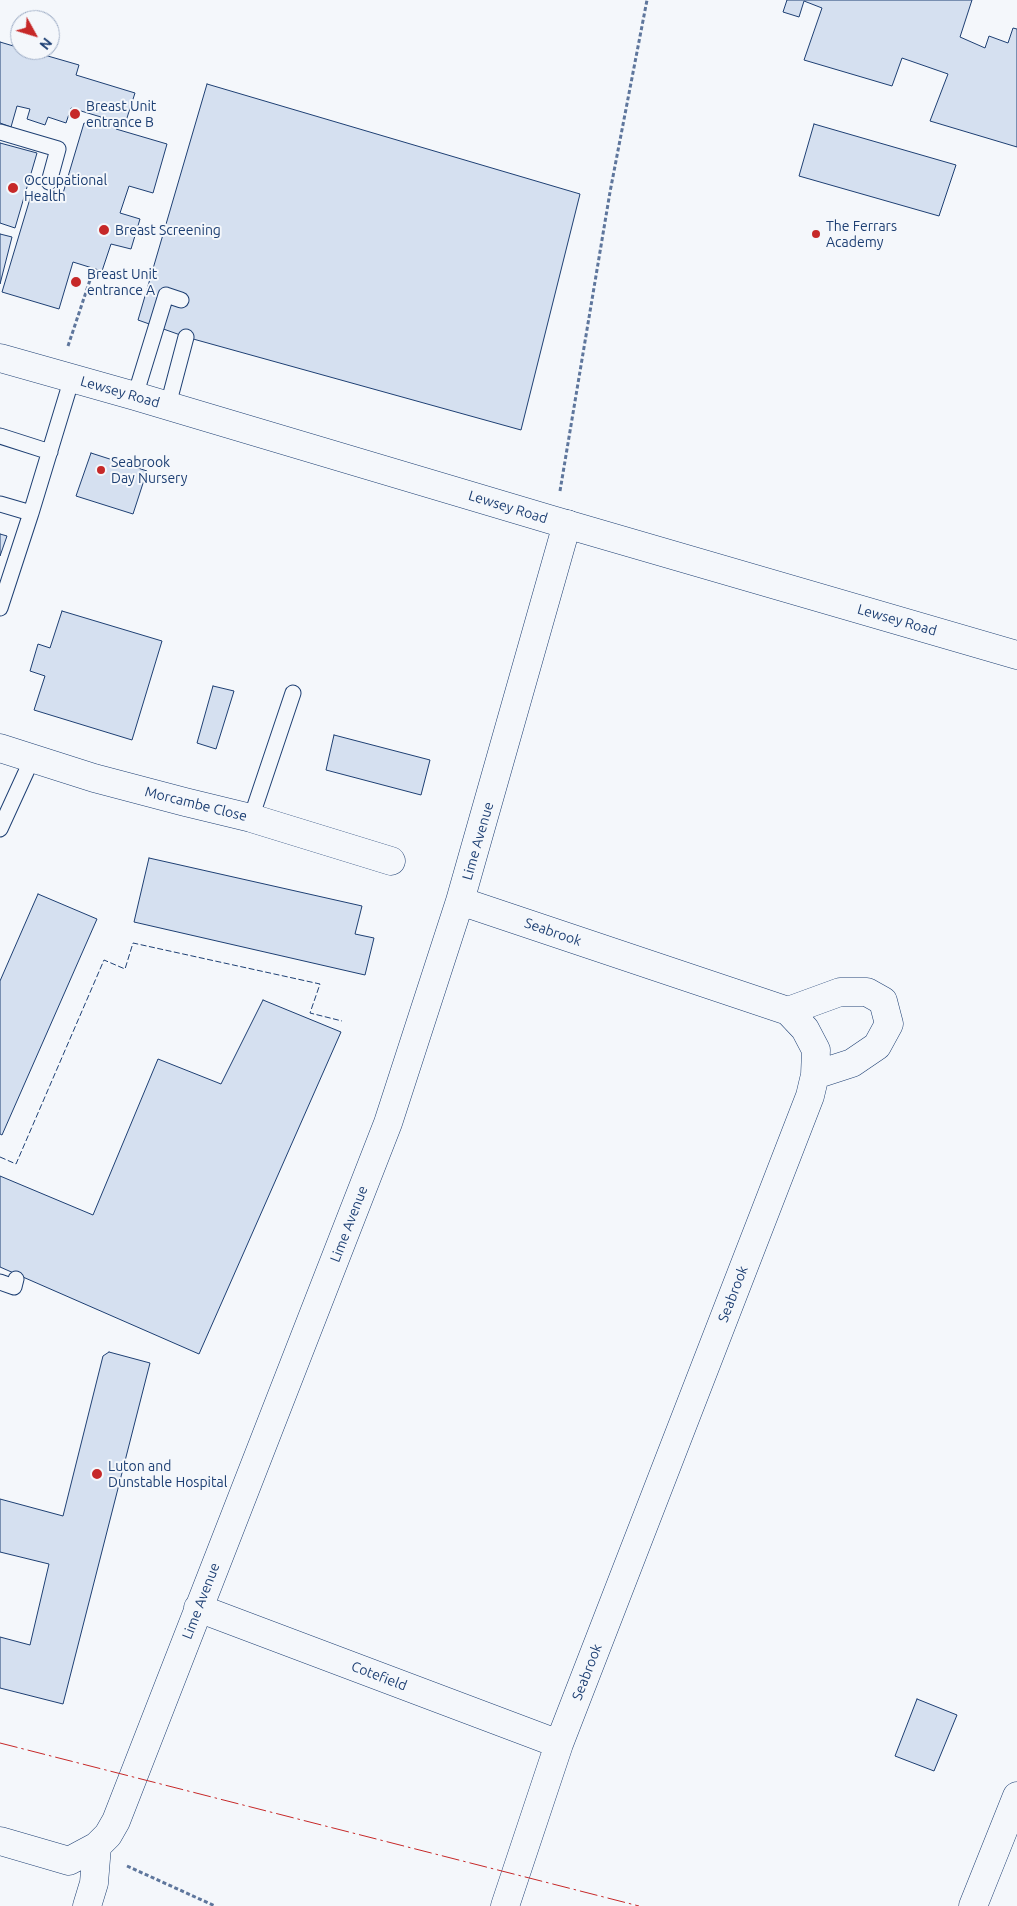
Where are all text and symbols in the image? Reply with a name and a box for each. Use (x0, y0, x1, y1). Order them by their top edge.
north arrow (10, 10, 60, 60)
text: N (36, 35, 55, 53)
place label: Breast Unit entrance B (86, 98, 156, 130)
marker: Breast Unit entrance B (68, 107, 82, 121)
place label: Occupational Health (24, 172, 107, 204)
marker: Occupational Health (6, 181, 20, 195)
place label: The Ferrars Academy (826, 218, 897, 250)
place label: Breast Screening (115, 222, 221, 238)
marker: Breast Screening (97, 223, 111, 237)
marker: The Ferrars Academy (810, 228, 822, 240)
place label: Breast Unit entrance A (87, 266, 157, 298)
marker: Breast Unit entrance A (69, 275, 83, 289)
street label: Lewsey Road (78, 373, 162, 411)
place label: Seabrook Day Nursery (111, 454, 187, 487)
marker: Seabrook Day Nursery (95, 464, 107, 476)
street label: Lewsey Road (466, 487, 550, 527)
street label: Lewsey Road (855, 601, 939, 639)
street label: Morcambe Close (143, 783, 249, 825)
street label: Lime Avenue (459, 800, 497, 882)
street label: Seabrook (522, 914, 584, 950)
street label: Lime Avenue (327, 1183, 371, 1265)
street label: Seabrook (715, 1263, 751, 1325)
place label: Luton and Dunstable Hospital (108, 1458, 227, 1490)
marker: Luton and Dunstable Hospital (90, 1467, 104, 1481)
street label: Lime Avenue (179, 1560, 223, 1642)
street label: Seabrook (569, 1641, 605, 1703)
street label: Cotefield (349, 1658, 409, 1694)

